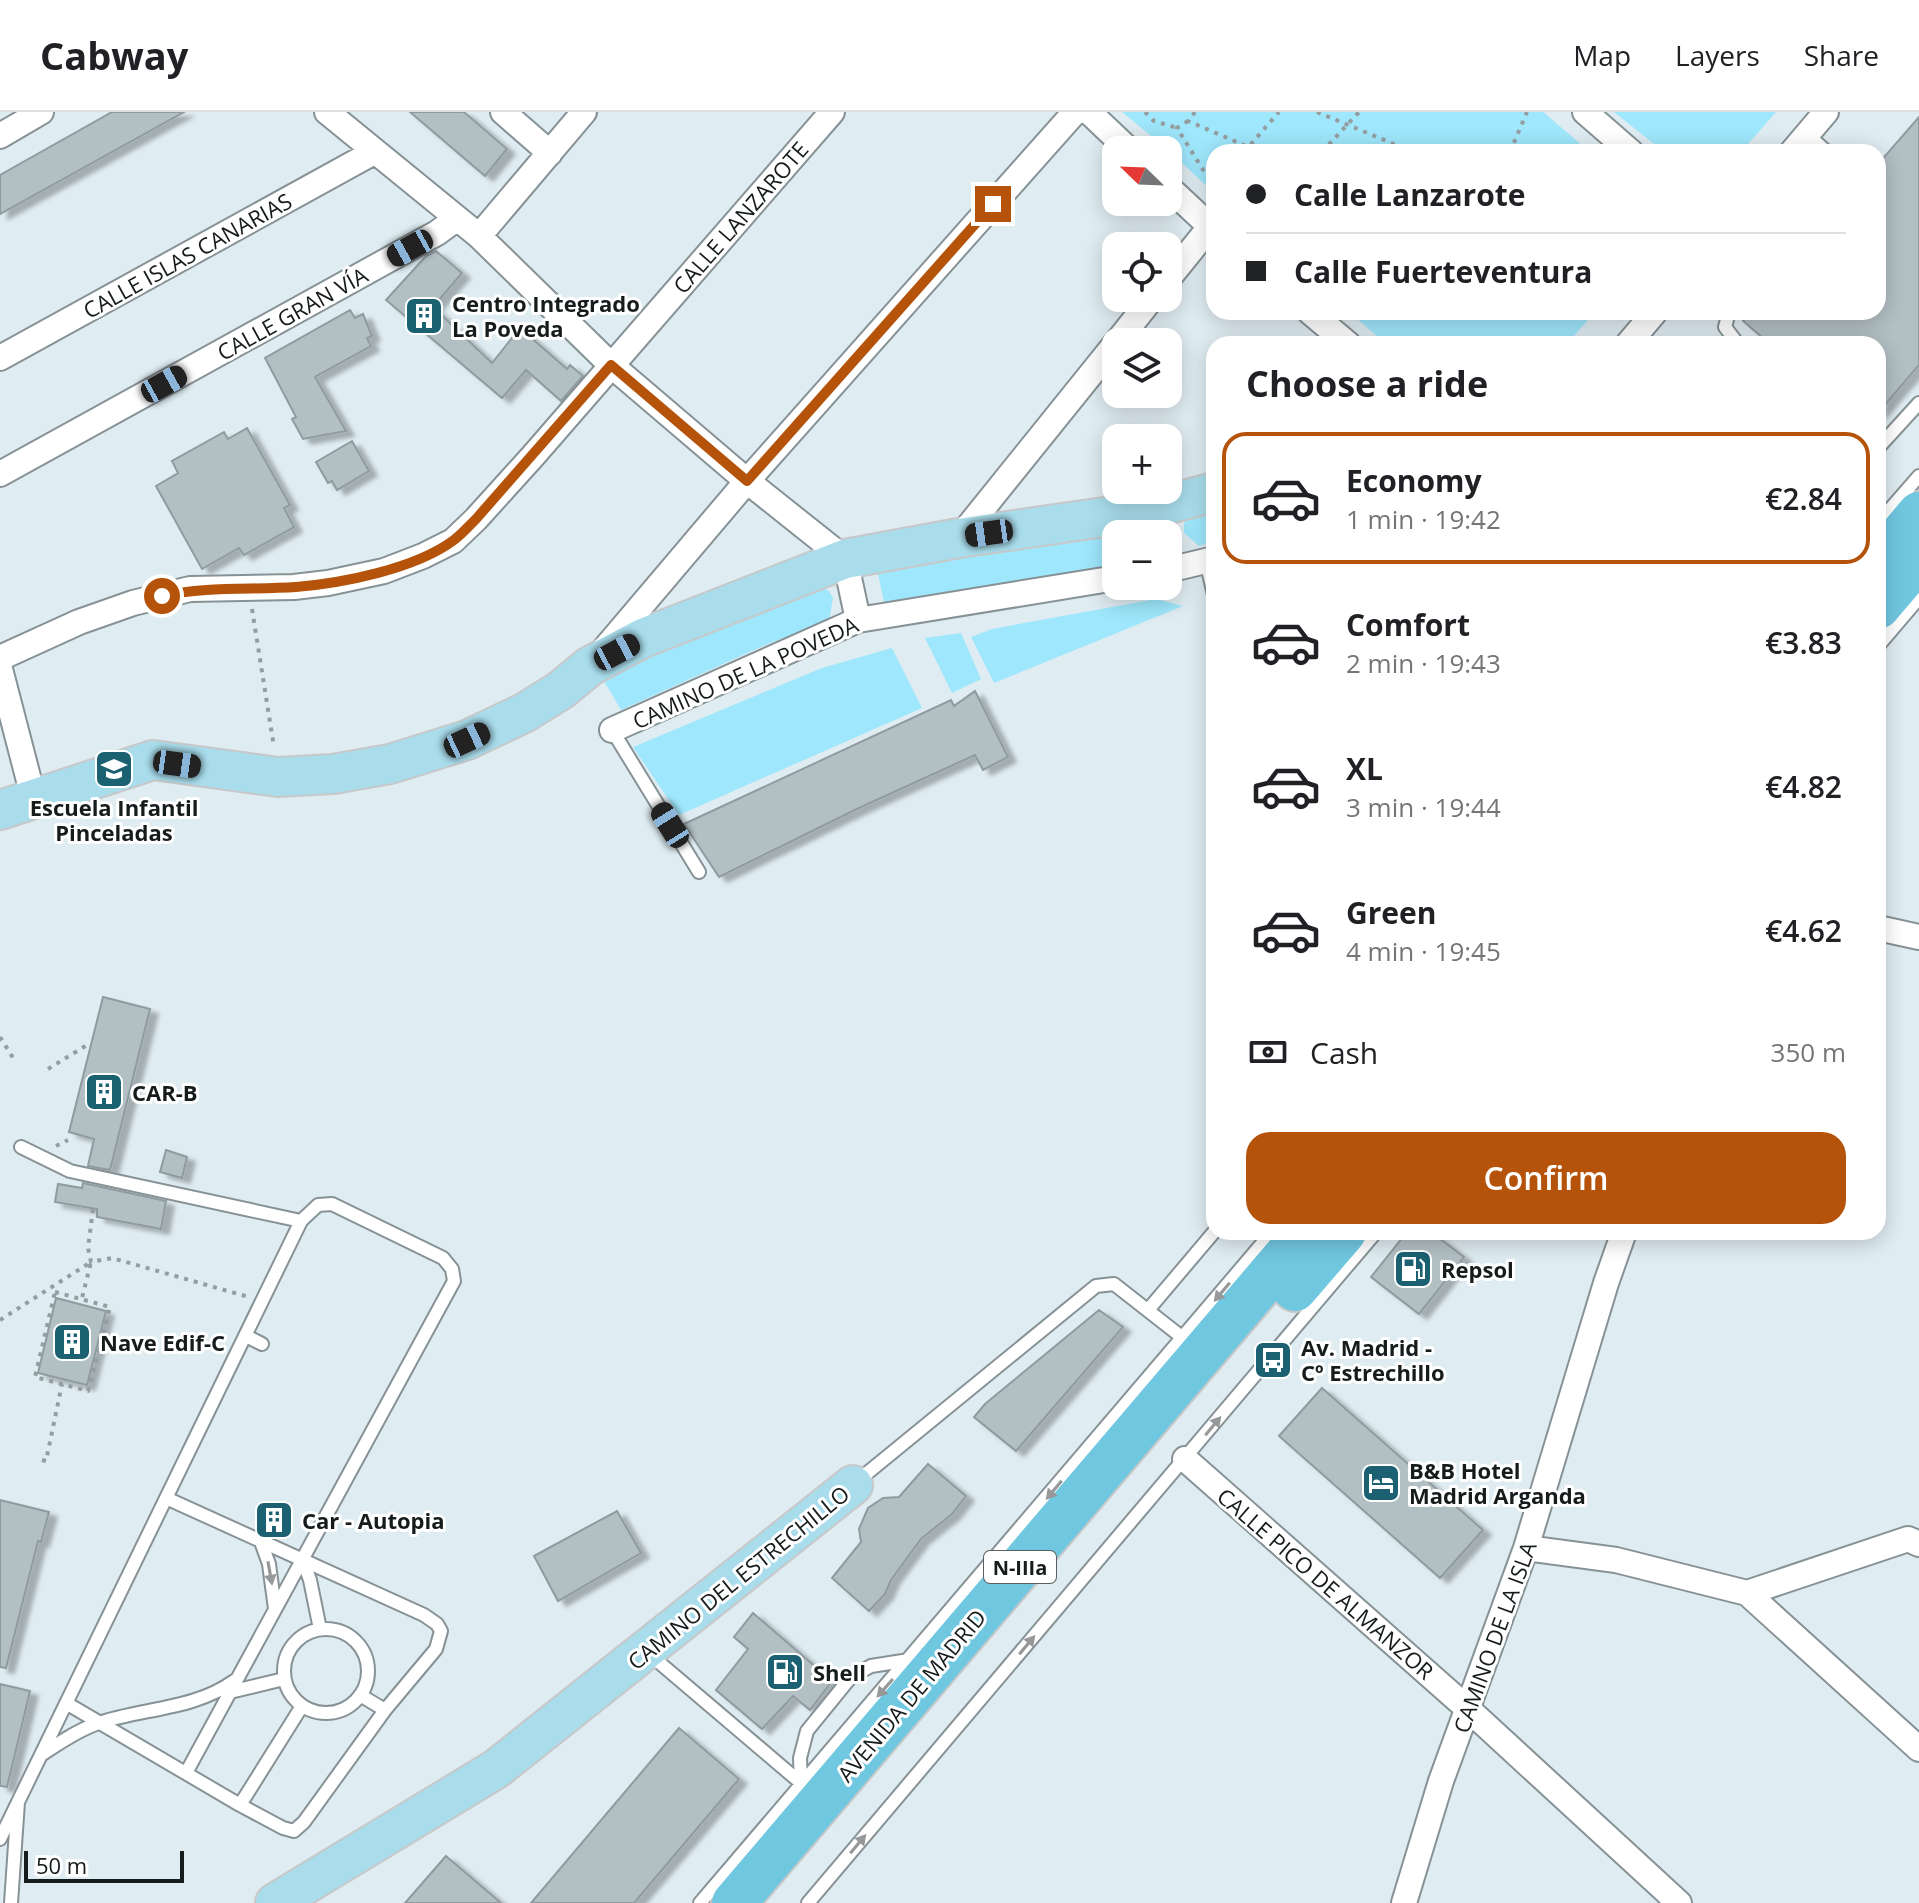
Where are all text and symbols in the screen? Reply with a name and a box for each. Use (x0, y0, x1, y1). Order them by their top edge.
text: Cabway (40, 29, 188, 81)
text: Map (1573, 36, 1631, 74)
text: Layers (1675, 36, 1760, 74)
text: Share (1804, 36, 1879, 74)
street label: CALLE LANZAROTE (666, 135, 814, 299)
north arrow (1102, 136, 1182, 216)
map controls (1102, 136, 1182, 600)
text: Calle Lanzarote (1294, 174, 1526, 215)
street label: CALLE ISLAS CANARIAS (77, 185, 297, 325)
route end (975, 186, 1011, 222)
car (383, 226, 437, 270)
button: locate (1102, 232, 1182, 312)
text: Calle Fuerteventura (1294, 251, 1592, 292)
street label: CALLE GRAN VÍA (211, 259, 373, 367)
place label: Centro Integrado La Poveda (452, 288, 640, 343)
building icon: Centro Integrado La Poveda (403, 295, 445, 337)
button: layers (1102, 328, 1182, 408)
text: Choose a ride (1246, 359, 1488, 408)
car (137, 362, 191, 406)
button: + (1102, 424, 1182, 504)
text: Economy (1346, 460, 1482, 501)
icon: car (1250, 462, 1322, 534)
text: €2.84 (1765, 478, 1842, 519)
text: 1 min · 19:42 (1346, 501, 1501, 537)
car (964, 518, 1014, 548)
button: − (1102, 520, 1182, 600)
route start (144, 578, 180, 614)
text: Comfort (1346, 604, 1470, 645)
icon: car (1250, 606, 1322, 678)
street label: CAMINO DE LA POVEDA (628, 609, 862, 735)
text: €3.83 (1765, 622, 1842, 663)
car (590, 630, 644, 674)
text: 2 min · 19:43 (1346, 645, 1501, 681)
car (440, 719, 494, 761)
school or university icon: Escuela Infantil Pinceladas (93, 748, 135, 790)
text: XL (1346, 748, 1383, 789)
car (152, 749, 202, 779)
icon: car (1250, 750, 1322, 822)
text: €4.82 (1765, 766, 1842, 807)
text: 3 min · 19:44 (1346, 789, 1501, 825)
place label: Escuela Infantil Pinceladas (30, 792, 198, 847)
car (647, 798, 693, 852)
text: Green (1346, 892, 1437, 933)
icon: car (1250, 894, 1322, 966)
text: €4.62 (1765, 910, 1842, 951)
text: 4 min · 19:45 (1346, 933, 1501, 969)
icon: cash (1246, 1030, 1290, 1074)
text: Cash (1310, 1032, 1378, 1073)
text: 350 m (1771, 1034, 1846, 1070)
building icon: CAR-B (83, 1071, 125, 1113)
place label: CAR-B (132, 1077, 198, 1107)
button: Confirm (1246, 1132, 1846, 1224)
fuel station icon: Repsol (1392, 1248, 1434, 1290)
place label: Repsol (1441, 1254, 1514, 1284)
one-way arrow (1214, 1282, 1231, 1302)
building icon: Nave Edif-C (51, 1321, 93, 1363)
place label: Nave Edif-C (100, 1327, 225, 1357)
place label: Av. Madrid - Cº Estrechillo (1301, 1332, 1445, 1387)
bus stop icon: Av. Madrid - Cº Estrechillo (1252, 1339, 1294, 1381)
one-way arrow (1204, 1416, 1221, 1436)
place label: B&B Hotel Madrid Arganda (1409, 1455, 1586, 1510)
hotel icon: B&B Hotel Madrid Arganda (1360, 1462, 1402, 1504)
street label: CAMINO DEL ESTRECHILLO (621, 1478, 855, 1676)
one-way arrow (1046, 1480, 1063, 1500)
street label: CALLE PICO DE ALMANZOR (1211, 1481, 1441, 1686)
building icon: Car - Autopia (253, 1499, 295, 1541)
place label: Car - Autopia (302, 1505, 445, 1535)
street label: CAMINO DE LA ISLA (1445, 1537, 1543, 1737)
road number: N-IIIa (984, 1551, 1056, 1583)
one-way arrow (264, 1561, 276, 1586)
street label: AVENIDA DE MADRID (830, 1602, 992, 1788)
one-way arrow (1018, 1636, 1035, 1656)
fuel station icon: Shell (764, 1651, 806, 1693)
place label: Shell (813, 1657, 866, 1687)
one-way arrow (876, 1678, 894, 1697)
one-way arrow (849, 1834, 867, 1853)
scale bar (24, 1847, 184, 1883)
text: 50 m (36, 1850, 87, 1880)

